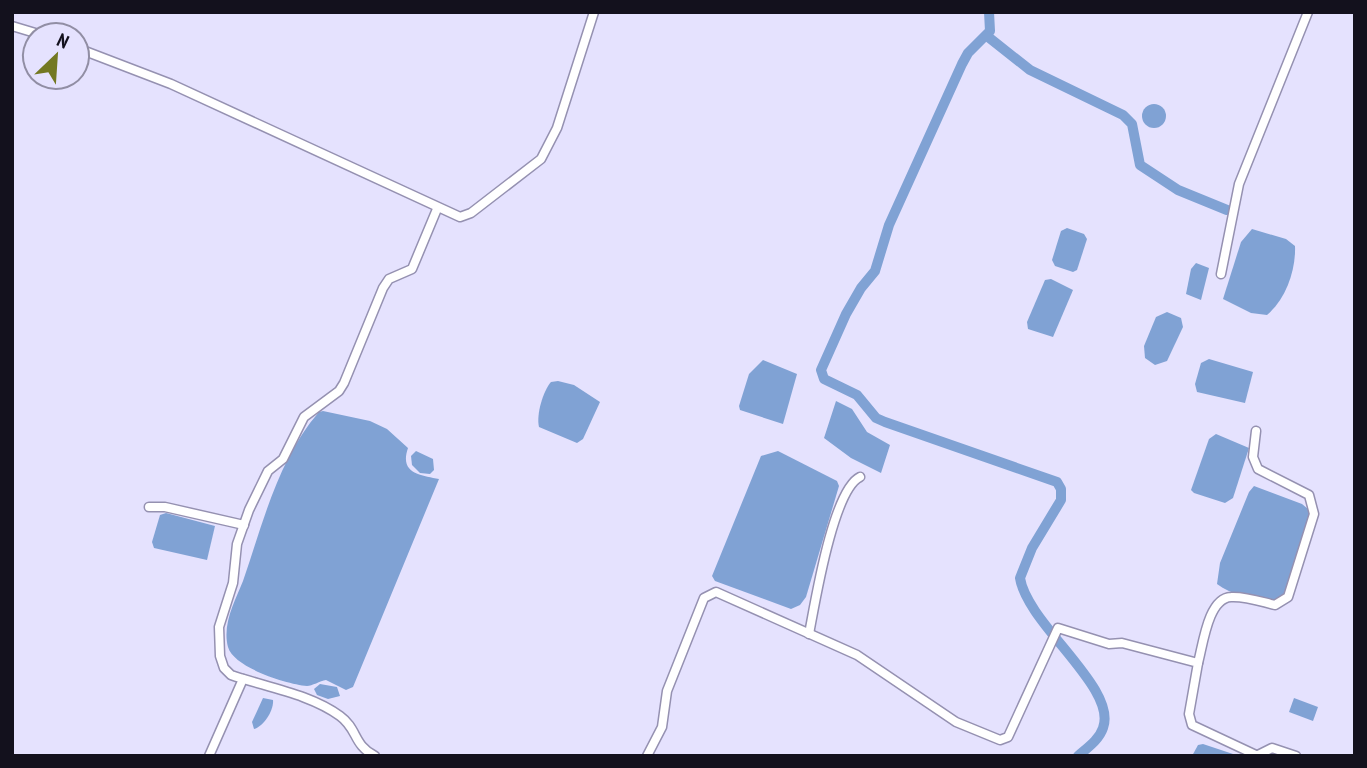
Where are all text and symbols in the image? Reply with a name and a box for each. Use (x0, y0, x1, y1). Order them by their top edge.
north arrow (21, 21, 91, 91)
text: N (53, 28, 73, 54)

